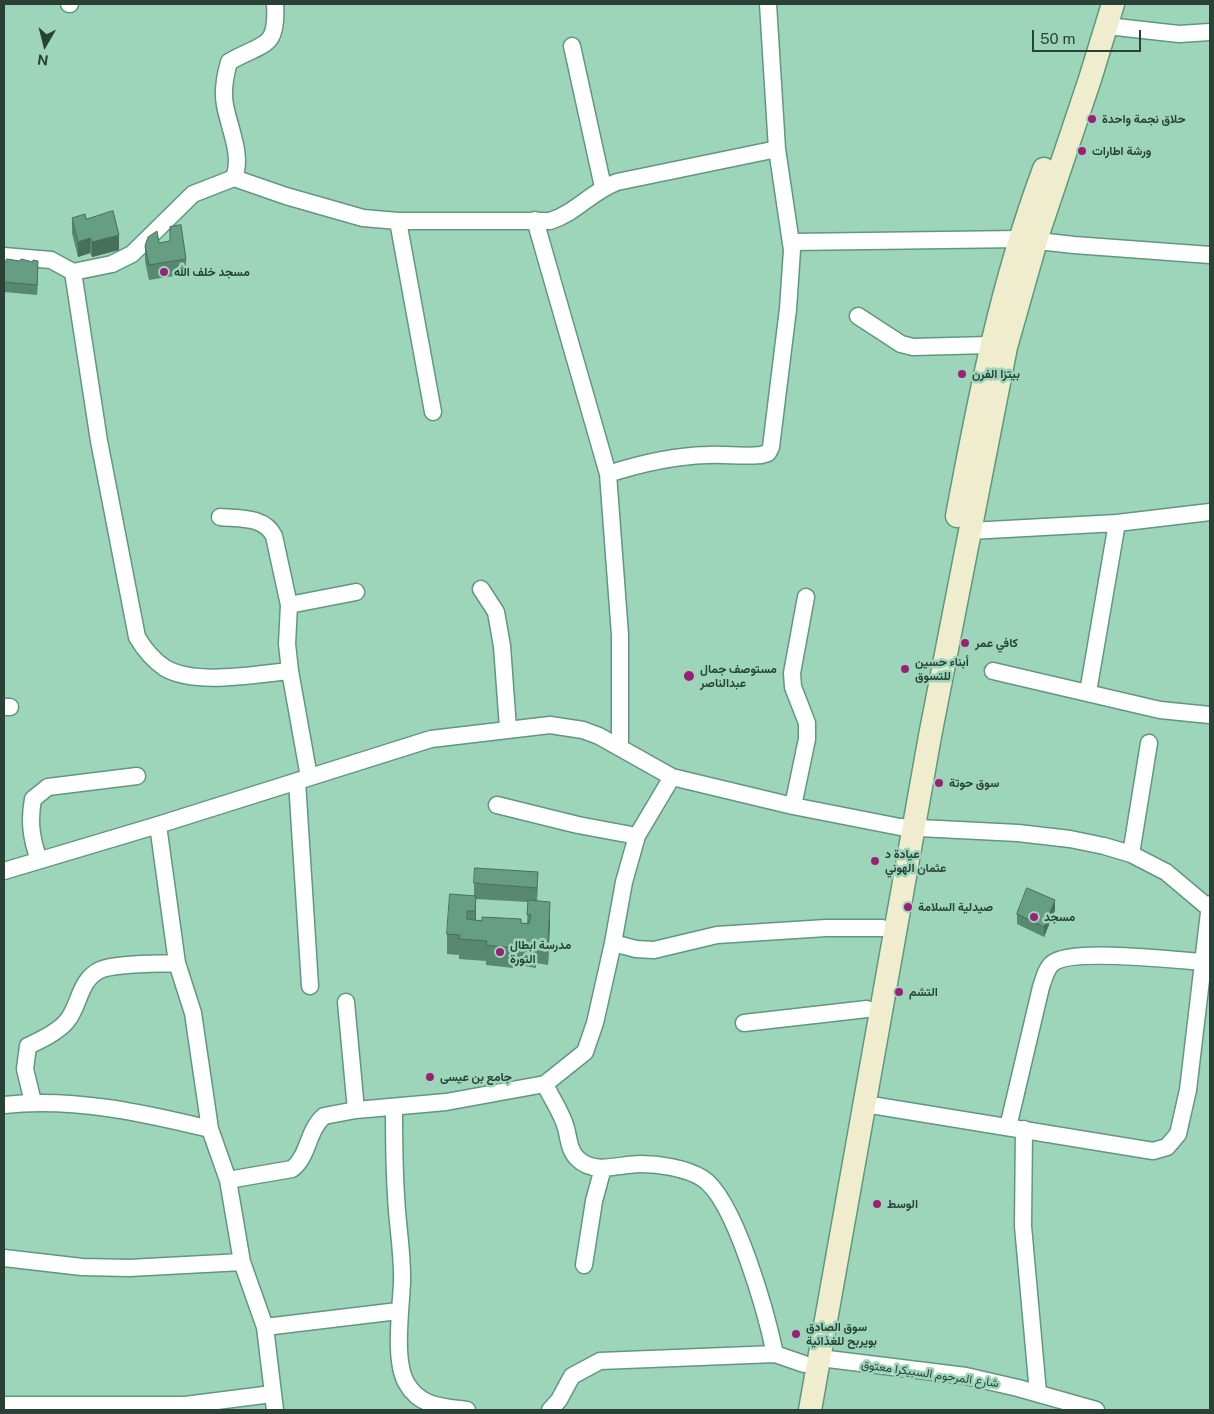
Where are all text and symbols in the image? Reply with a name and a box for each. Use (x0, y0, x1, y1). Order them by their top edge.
north arrow (20, 20, 70, 70)
scale bar (1034, 20, 1143, 52)
text: 50 m (1040, 30, 1075, 47)
text: N (36, 51, 49, 69)
place label: حلاق نجمة واحدة (1102, 112, 1186, 126)
marker: حلاق نجمة واحدة (1086, 113, 1098, 125)
place label: ورشة اطارات (1092, 144, 1151, 158)
marker: ورشة اطارات (1076, 145, 1088, 157)
place label: مسجد خلف الله (174, 265, 250, 279)
marker: مسجد خلف الله (158, 266, 170, 278)
place label: بيتزا الفرن (972, 367, 1020, 381)
marker: بيتزا الفرن (956, 368, 968, 380)
place label: كافي عمر (975, 636, 1018, 650)
marker: كافي عمر (959, 637, 971, 649)
place label: أبناء حسين للتسوق (915, 655, 969, 683)
place label: مستوصف جمال عبدالناصر (700, 662, 777, 690)
marker: أبناء حسين للتسوق (899, 663, 911, 675)
marker: مستوصف جمال عبدالناصر (682, 669, 696, 683)
place label: سوق حوتة (949, 776, 999, 790)
marker: سوق حوتة (933, 777, 945, 789)
place label: عيادة د عثمان الهوني (885, 847, 946, 875)
marker: عيادة د عثمان الهوني (869, 855, 881, 867)
place label: صيدلية السلامة (918, 900, 993, 914)
marker: صيدلية السلامة (902, 901, 914, 913)
place label: مسجد (1044, 910, 1075, 924)
marker: مسجد (1028, 911, 1040, 923)
place label: مدرسة ابطال الثورة (510, 938, 571, 966)
marker: مدرسة ابطال الثورة (494, 946, 506, 958)
place label: التشم (909, 985, 938, 999)
marker: التشم (893, 986, 905, 998)
place label: جامع بن عيسى (440, 1070, 512, 1084)
marker: جامع بن عيسى (424, 1071, 436, 1083)
place label: الوسط (887, 1197, 918, 1211)
marker: الوسط (871, 1198, 883, 1210)
place label: سوق الصادق بويربح للغذائية (806, 1320, 877, 1348)
marker: سوق الصادق بويربح للغذائية (790, 1328, 802, 1340)
street label: شارع المرحوم السبيكرا معتوق (860, 1357, 1000, 1391)

